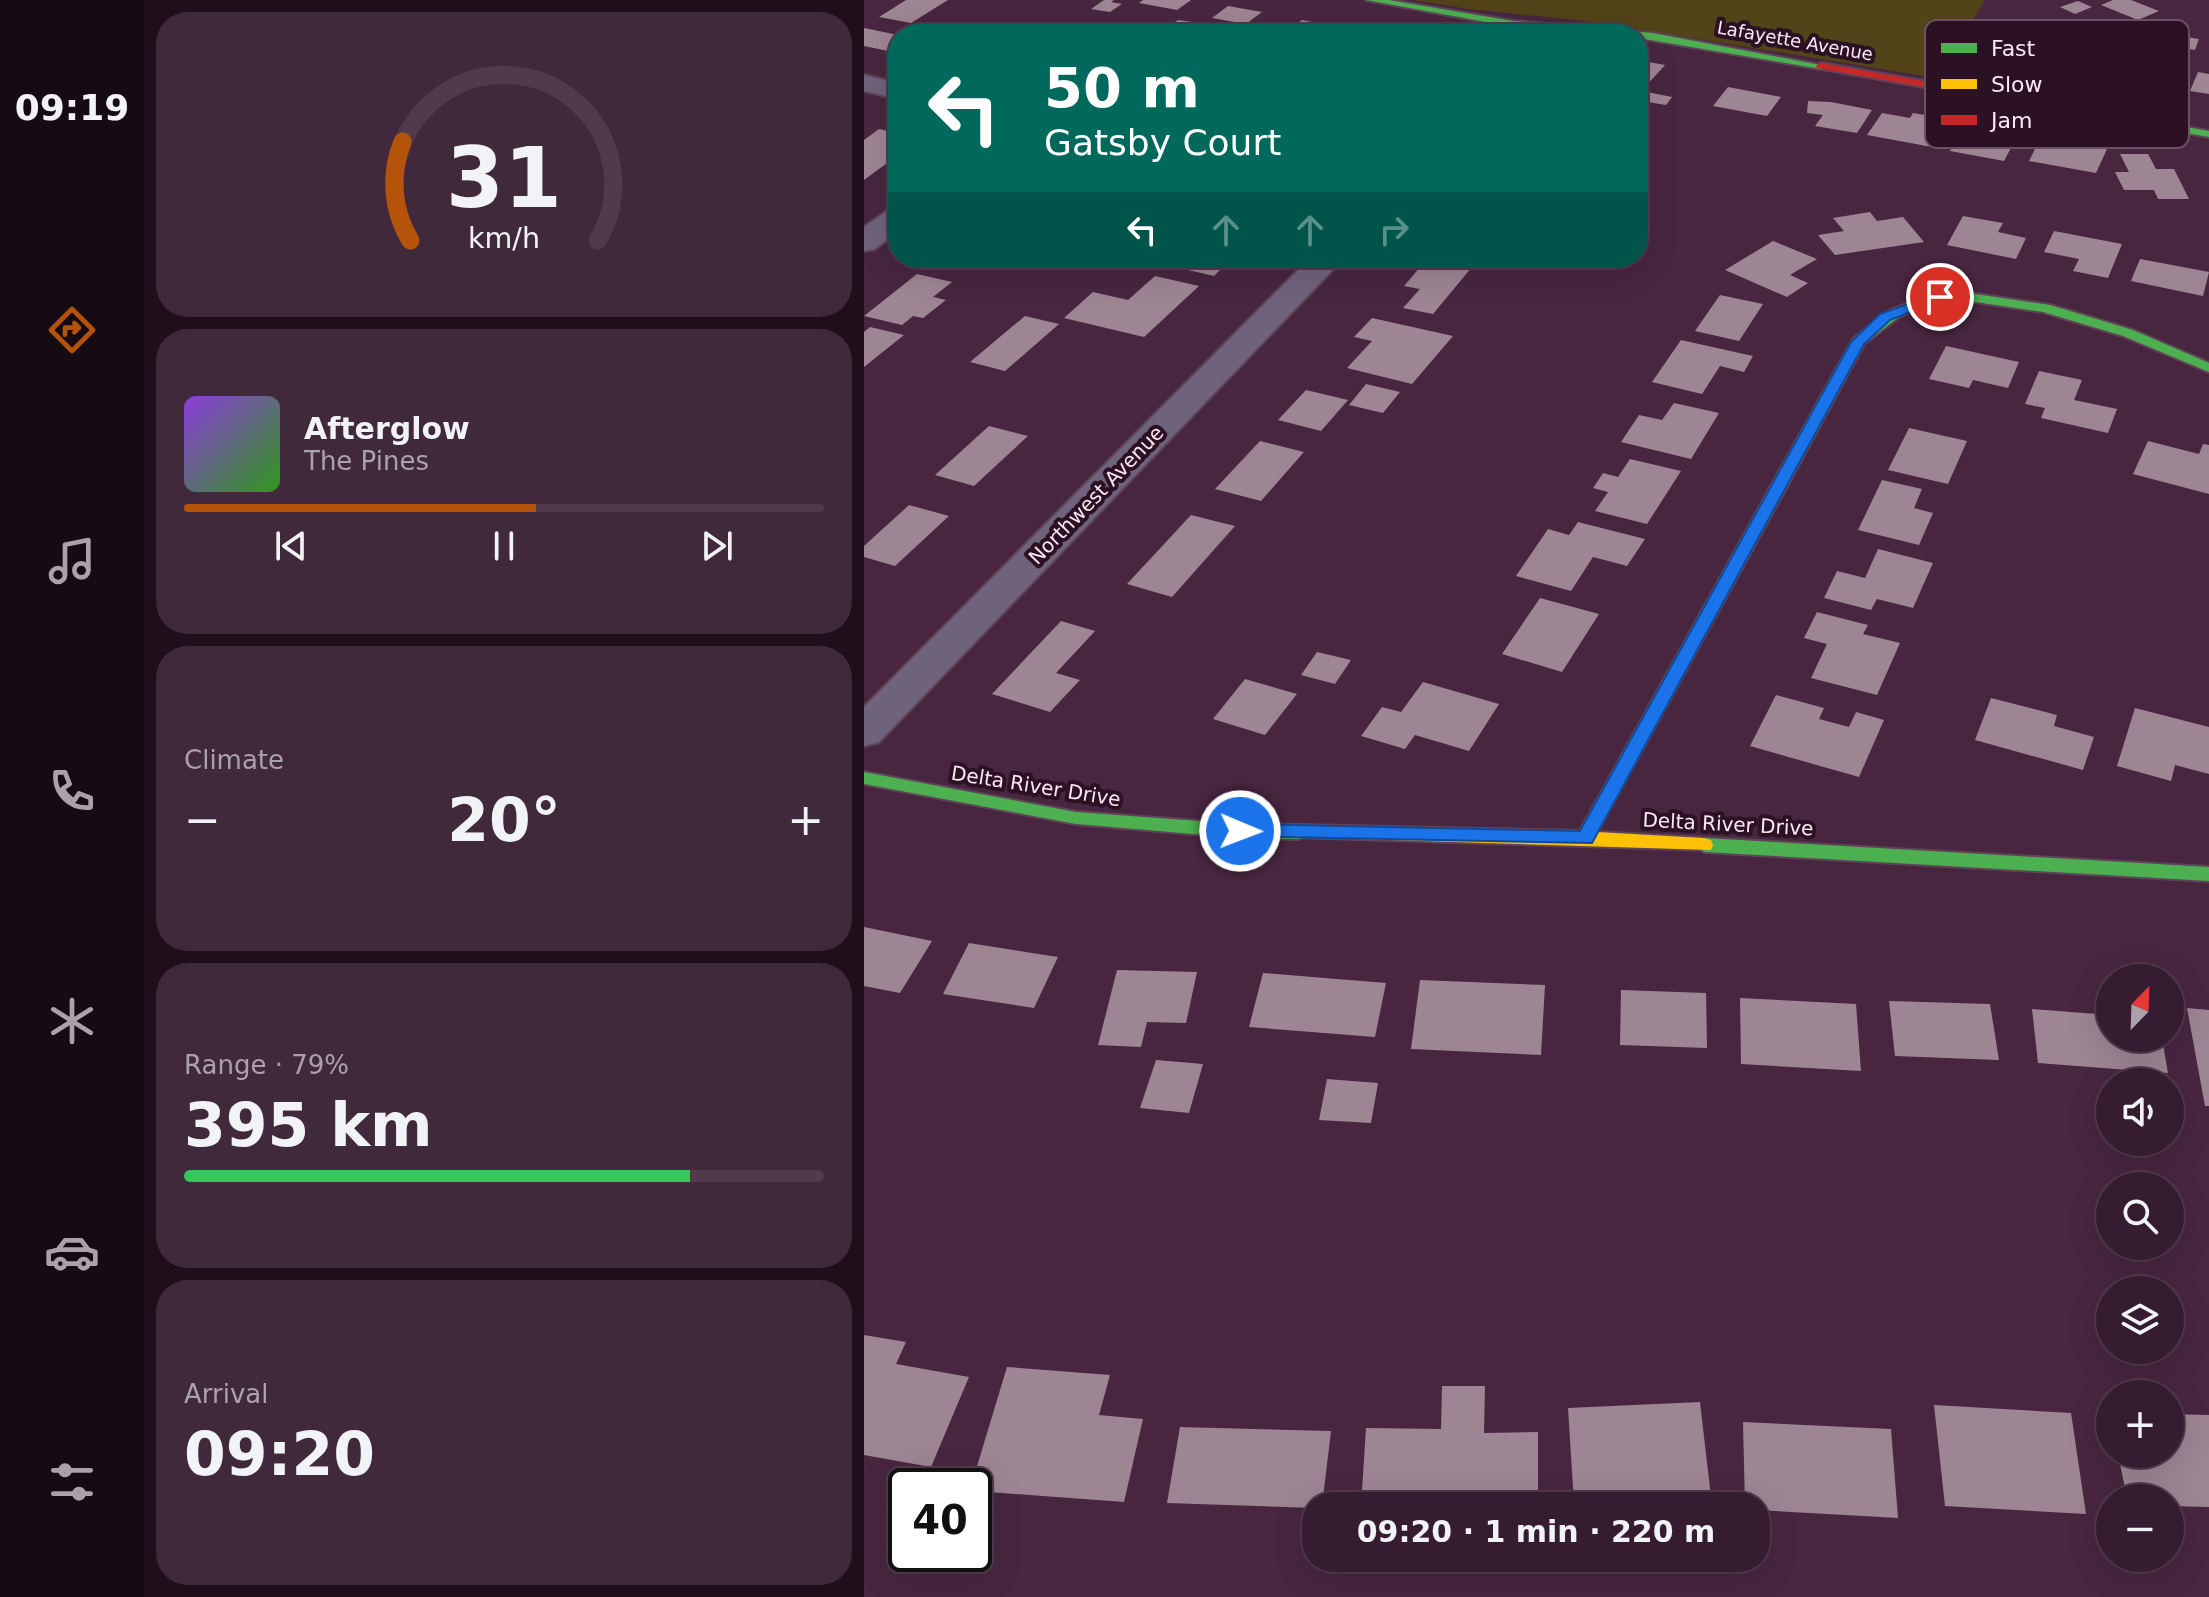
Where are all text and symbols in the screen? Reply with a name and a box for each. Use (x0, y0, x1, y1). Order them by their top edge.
street label: Lafayette Avenue (1715, 16, 1875, 65)
legend (1925, 20, 2189, 148)
text: Fast (1991, 36, 2036, 61)
text: 50 m (1044, 55, 1200, 120)
icon: left (912, 56, 1016, 160)
text: Slow (1991, 72, 2043, 97)
text: 09:19 (15, 87, 129, 128)
text: Jam (1989, 108, 2032, 133)
text: Gatsby Court (1044, 122, 1281, 163)
text: 31 (446, 129, 562, 226)
icon: left (1120, 208, 1164, 252)
icon: ahead (1204, 208, 1248, 252)
icon: ahead (1288, 208, 1332, 252)
icon: right (1372, 208, 1416, 252)
text: km/h (468, 221, 540, 255)
pin (1906, 263, 1974, 331)
icon: arrive (1918, 275, 1962, 319)
icon: directions (44, 302, 100, 358)
text: Afterglow (304, 411, 470, 446)
street label: Northwest Avenue (1024, 421, 1168, 569)
text: The Pines (304, 446, 429, 476)
icon: previous (269, 524, 313, 568)
icon: pause (482, 524, 526, 568)
icon: next (695, 524, 739, 568)
icon: music (44, 533, 100, 589)
text: Climate (184, 745, 284, 775)
street label: Delta River Drive (950, 761, 1122, 811)
icon: phone (44, 763, 100, 819)
text: 20° (447, 785, 561, 855)
position arrow (1198, 789, 1282, 873)
text: − (184, 794, 221, 845)
text: + (787, 794, 824, 845)
street label: Delta River Drive (1642, 808, 1814, 840)
north arrow (2096, 964, 2184, 1052)
map controls (2096, 964, 2184, 1572)
icon: climate (44, 993, 100, 1049)
text: Range · 79% (184, 1050, 349, 1080)
button: sound (2096, 1068, 2184, 1156)
text: 395 km (184, 1090, 433, 1160)
button: search (2096, 1172, 2184, 1260)
icon: car (44, 1224, 100, 1280)
button: layers (2096, 1276, 2184, 1364)
text: Arrival (184, 1379, 268, 1409)
button: + (2096, 1380, 2184, 1468)
text: 09:20 (184, 1419, 375, 1489)
icon: filters (44, 1454, 100, 1510)
speed limit sign: 40 (888, 1468, 992, 1572)
button: − (2096, 1484, 2184, 1572)
text: 09:20 · 1 min · 220 m (1357, 1514, 1715, 1549)

